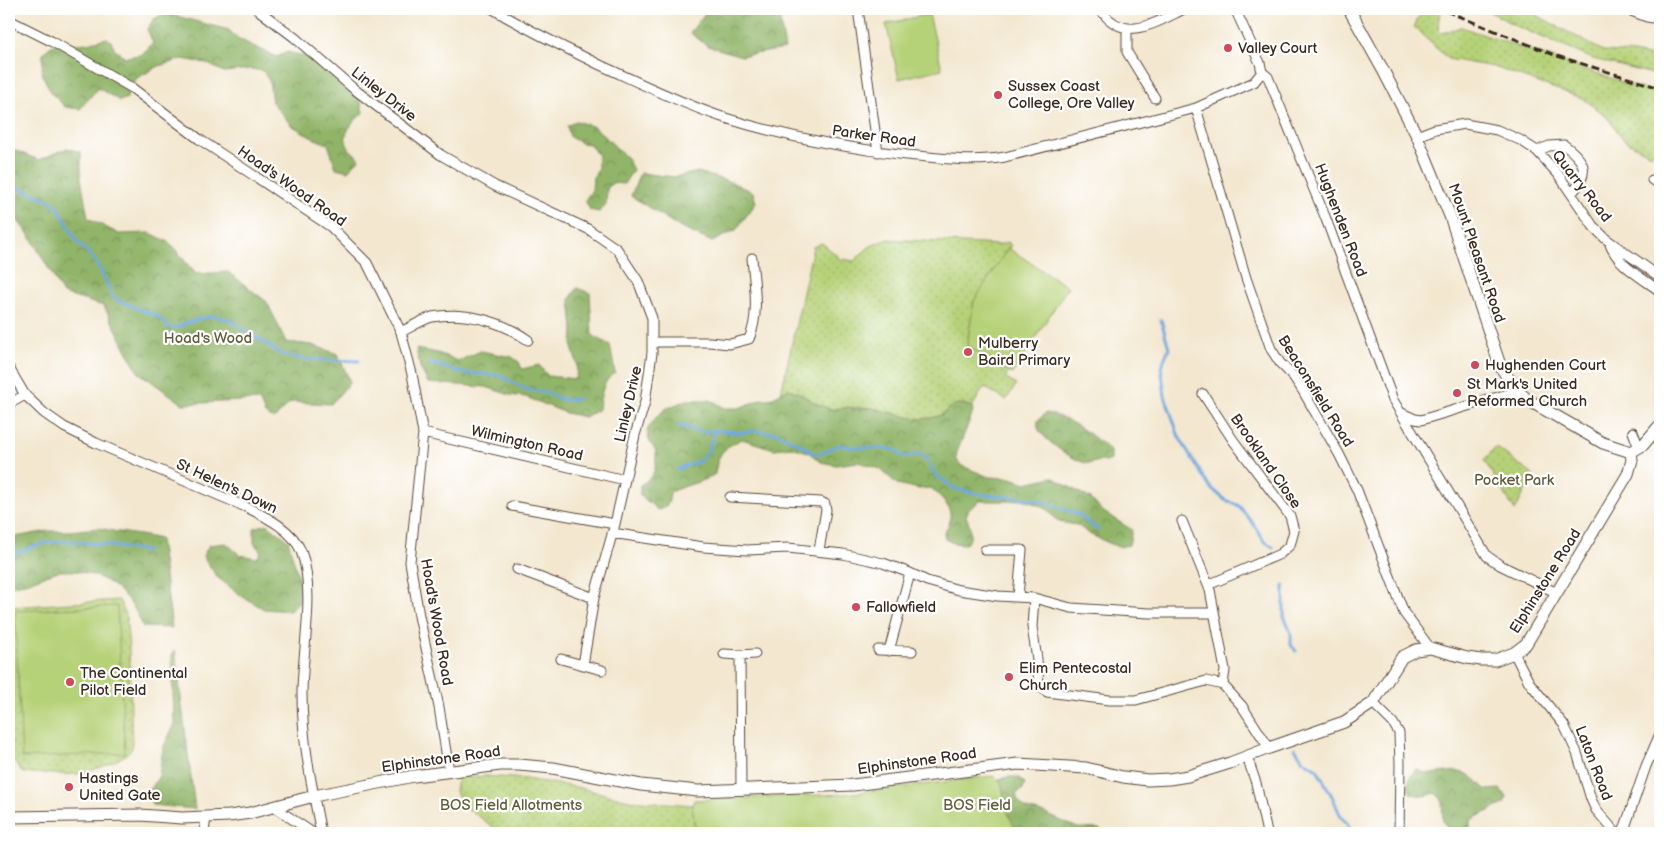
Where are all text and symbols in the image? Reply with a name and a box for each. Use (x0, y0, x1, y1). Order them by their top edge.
place label: Valley Court (1238, 39, 1318, 58)
marker: Valley Court (1222, 42, 1234, 54)
street label: Linley Drive (347, 63, 420, 126)
place label: Sussex Coast College, Ore Valley (1008, 77, 1135, 113)
marker: Sussex Coast College, Ore Valley (992, 89, 1004, 101)
street label: Parker Road (831, 121, 917, 152)
street label: Hoad's Wood Road (234, 142, 350, 231)
street label: Quarry Road (1548, 146, 1616, 226)
street label: Hughenden Road (1310, 161, 1371, 280)
street label: Mount Pleasant Road (1444, 181, 1509, 325)
park label: Hoad's Wood (164, 329, 252, 348)
street label: Beaconsfield Road (1274, 332, 1358, 451)
place label: Mulberry Baird Primary (978, 334, 1070, 370)
marker: Mulberry Baird Primary (962, 346, 974, 358)
place label: Hughenden Court (1485, 356, 1607, 375)
marker: Hughenden Court (1469, 359, 1481, 371)
street label: Linley Drive (610, 364, 647, 444)
place label: St Mark's United Reformed Church (1467, 375, 1587, 411)
marker: St Mark's United Reformed Church (1451, 387, 1463, 399)
street label: Brookland Close (1226, 410, 1305, 512)
street label: Wilmington Road (469, 421, 585, 466)
street label: St Helen's Down (173, 455, 280, 518)
park label: Pocket Park (1474, 471, 1555, 490)
street label: Elphinstone Road (1506, 525, 1585, 637)
street label: Hoad's Wood Road (416, 557, 457, 687)
place label: Fallowfield (866, 598, 936, 617)
marker: Fallowfield (850, 601, 862, 613)
place label: Elim Pentecostal Church (1019, 659, 1131, 695)
place label: The Continental Pilot Field (80, 664, 187, 700)
marker: Elim Pentecostal Church (1003, 671, 1015, 683)
marker: The Continental Pilot Field (64, 676, 76, 688)
street label: Laton Road (1571, 723, 1616, 803)
street label: Elphinstone Road (380, 742, 502, 777)
street label: Elphinstone Road (856, 744, 978, 779)
place label: Hastings United Gate (79, 769, 161, 805)
marker: Hastings United Gate (63, 781, 75, 793)
park label: BOS Field Allotments (440, 796, 583, 815)
park label: BOS Field (943, 796, 1011, 815)

